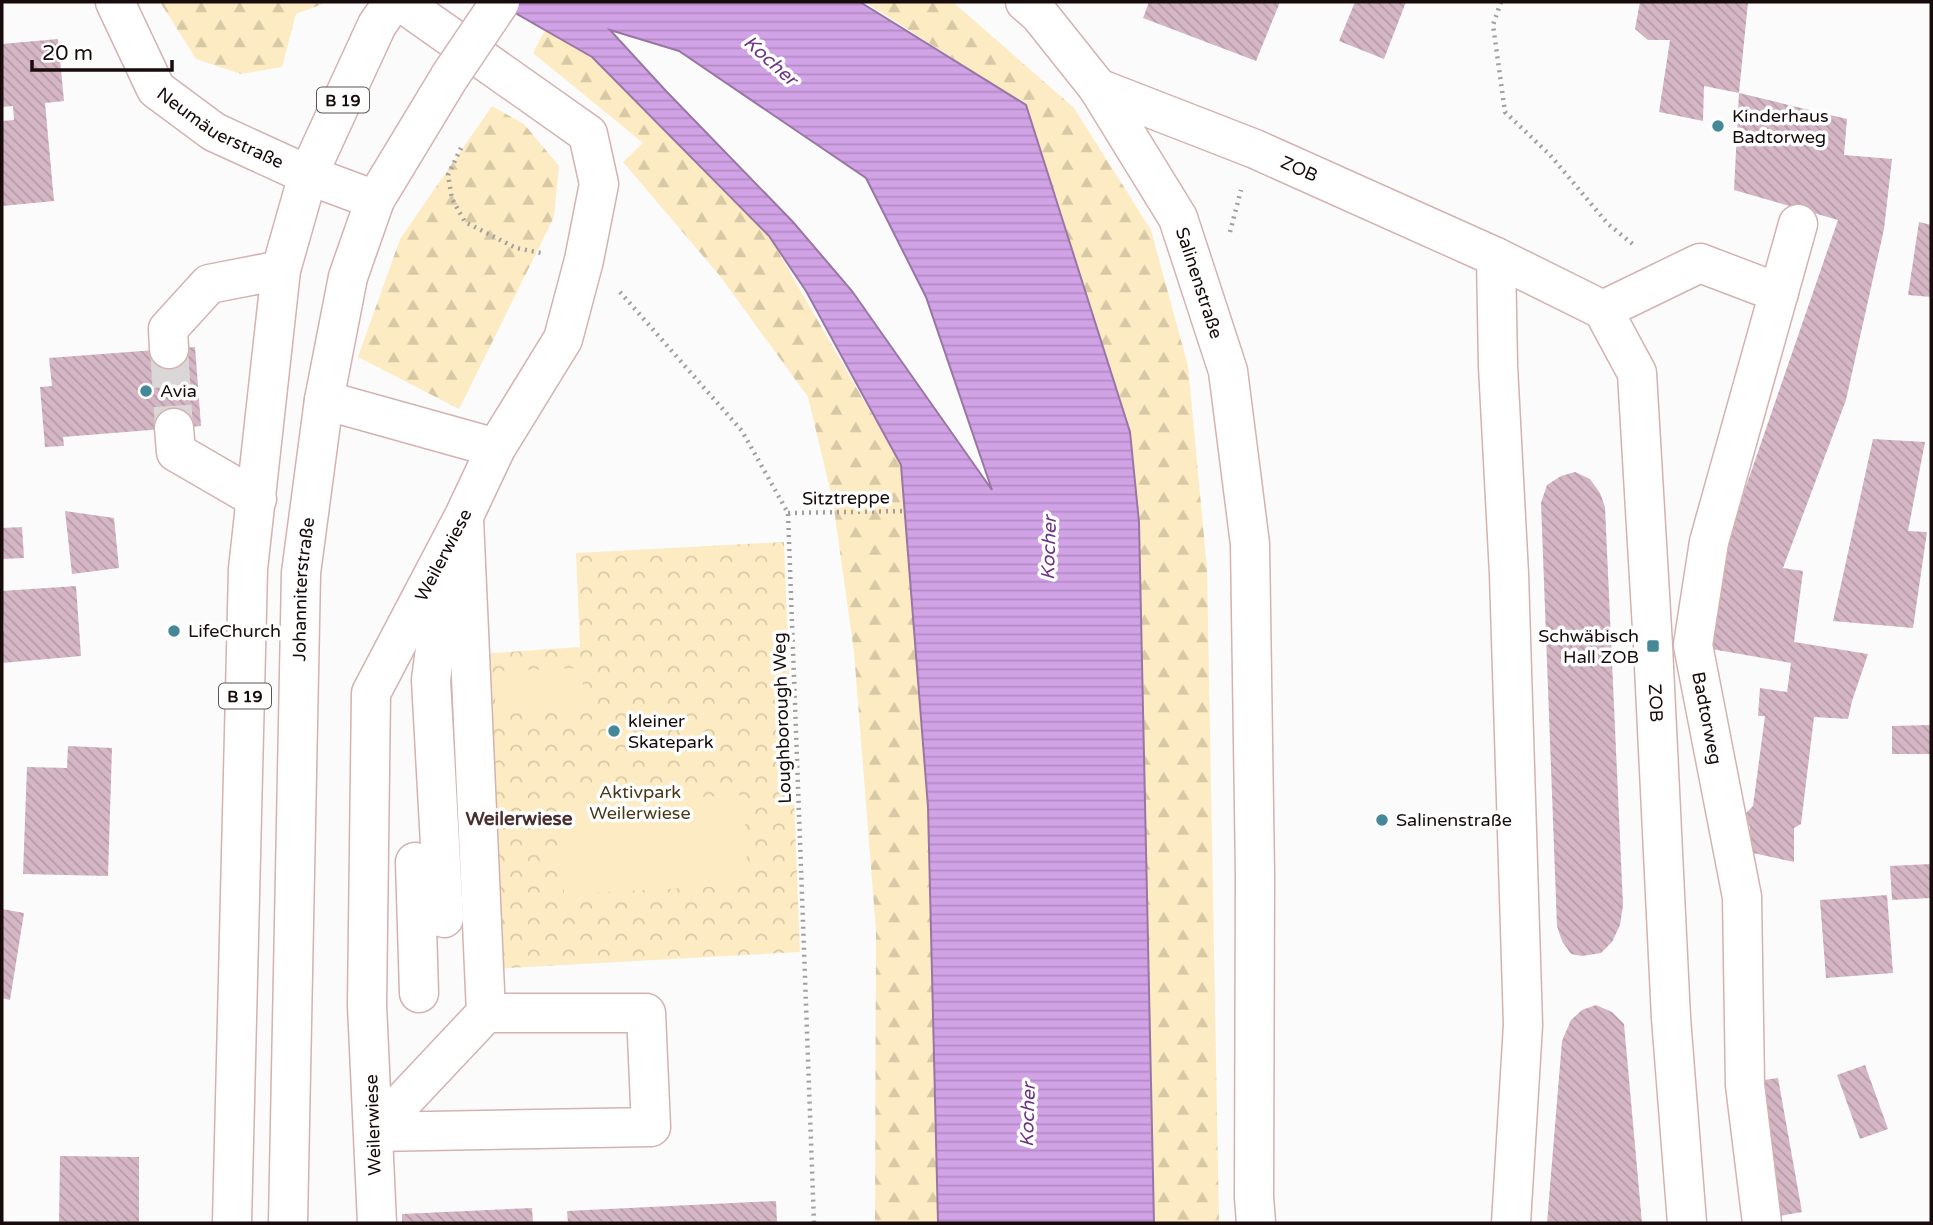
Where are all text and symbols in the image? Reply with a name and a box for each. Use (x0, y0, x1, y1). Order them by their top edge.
scale bar (32, 28, 172, 72)
water label: Kocher (739, 31, 803, 92)
text: 20 m (42, 41, 93, 66)
street label: Neumäuerstraße (153, 83, 287, 173)
road number: B 19 (317, 88, 369, 113)
place label: Kinderhaus Badtorweg (1732, 105, 1829, 148)
marker: Kinderhaus Badtorweg (1710, 118, 1726, 134)
street label: ZOB (1277, 151, 1321, 187)
street label: Salinenstraße (1171, 224, 1228, 341)
place label: Avia (160, 380, 197, 402)
marker: Avia (138, 383, 154, 399)
street label: Sitztreppe (802, 486, 890, 510)
street label: Weilerwiese (410, 505, 477, 605)
water label: Kocher (1037, 513, 1061, 580)
street label: Johanniterstraße (288, 516, 319, 662)
place label: LifeChurch (188, 620, 281, 642)
marker: LifeChurch (166, 623, 182, 639)
place label: Schwäbisch Hall ZOB (1538, 625, 1639, 668)
street label: Loughborough Weg (768, 632, 796, 804)
marker: Schwäbisch Hall ZOB (1645, 638, 1661, 654)
street label: Badtorweg (1687, 670, 1727, 766)
street label: ZOB (1644, 683, 1668, 723)
road number: B 19 (219, 684, 271, 708)
place label: kleiner Skatepark (628, 710, 714, 753)
marker: kleiner Skatepark (606, 723, 622, 739)
park label: Aktivpark Weilerwiese (589, 781, 691, 824)
district label: Weilerwiese (465, 808, 573, 830)
place label: Salinenstraße (1396, 809, 1512, 831)
marker: Salinenstraße (1374, 812, 1390, 828)
street label: Weilerwiese (360, 1074, 386, 1176)
water label: Kocher (1016, 1080, 1040, 1147)

